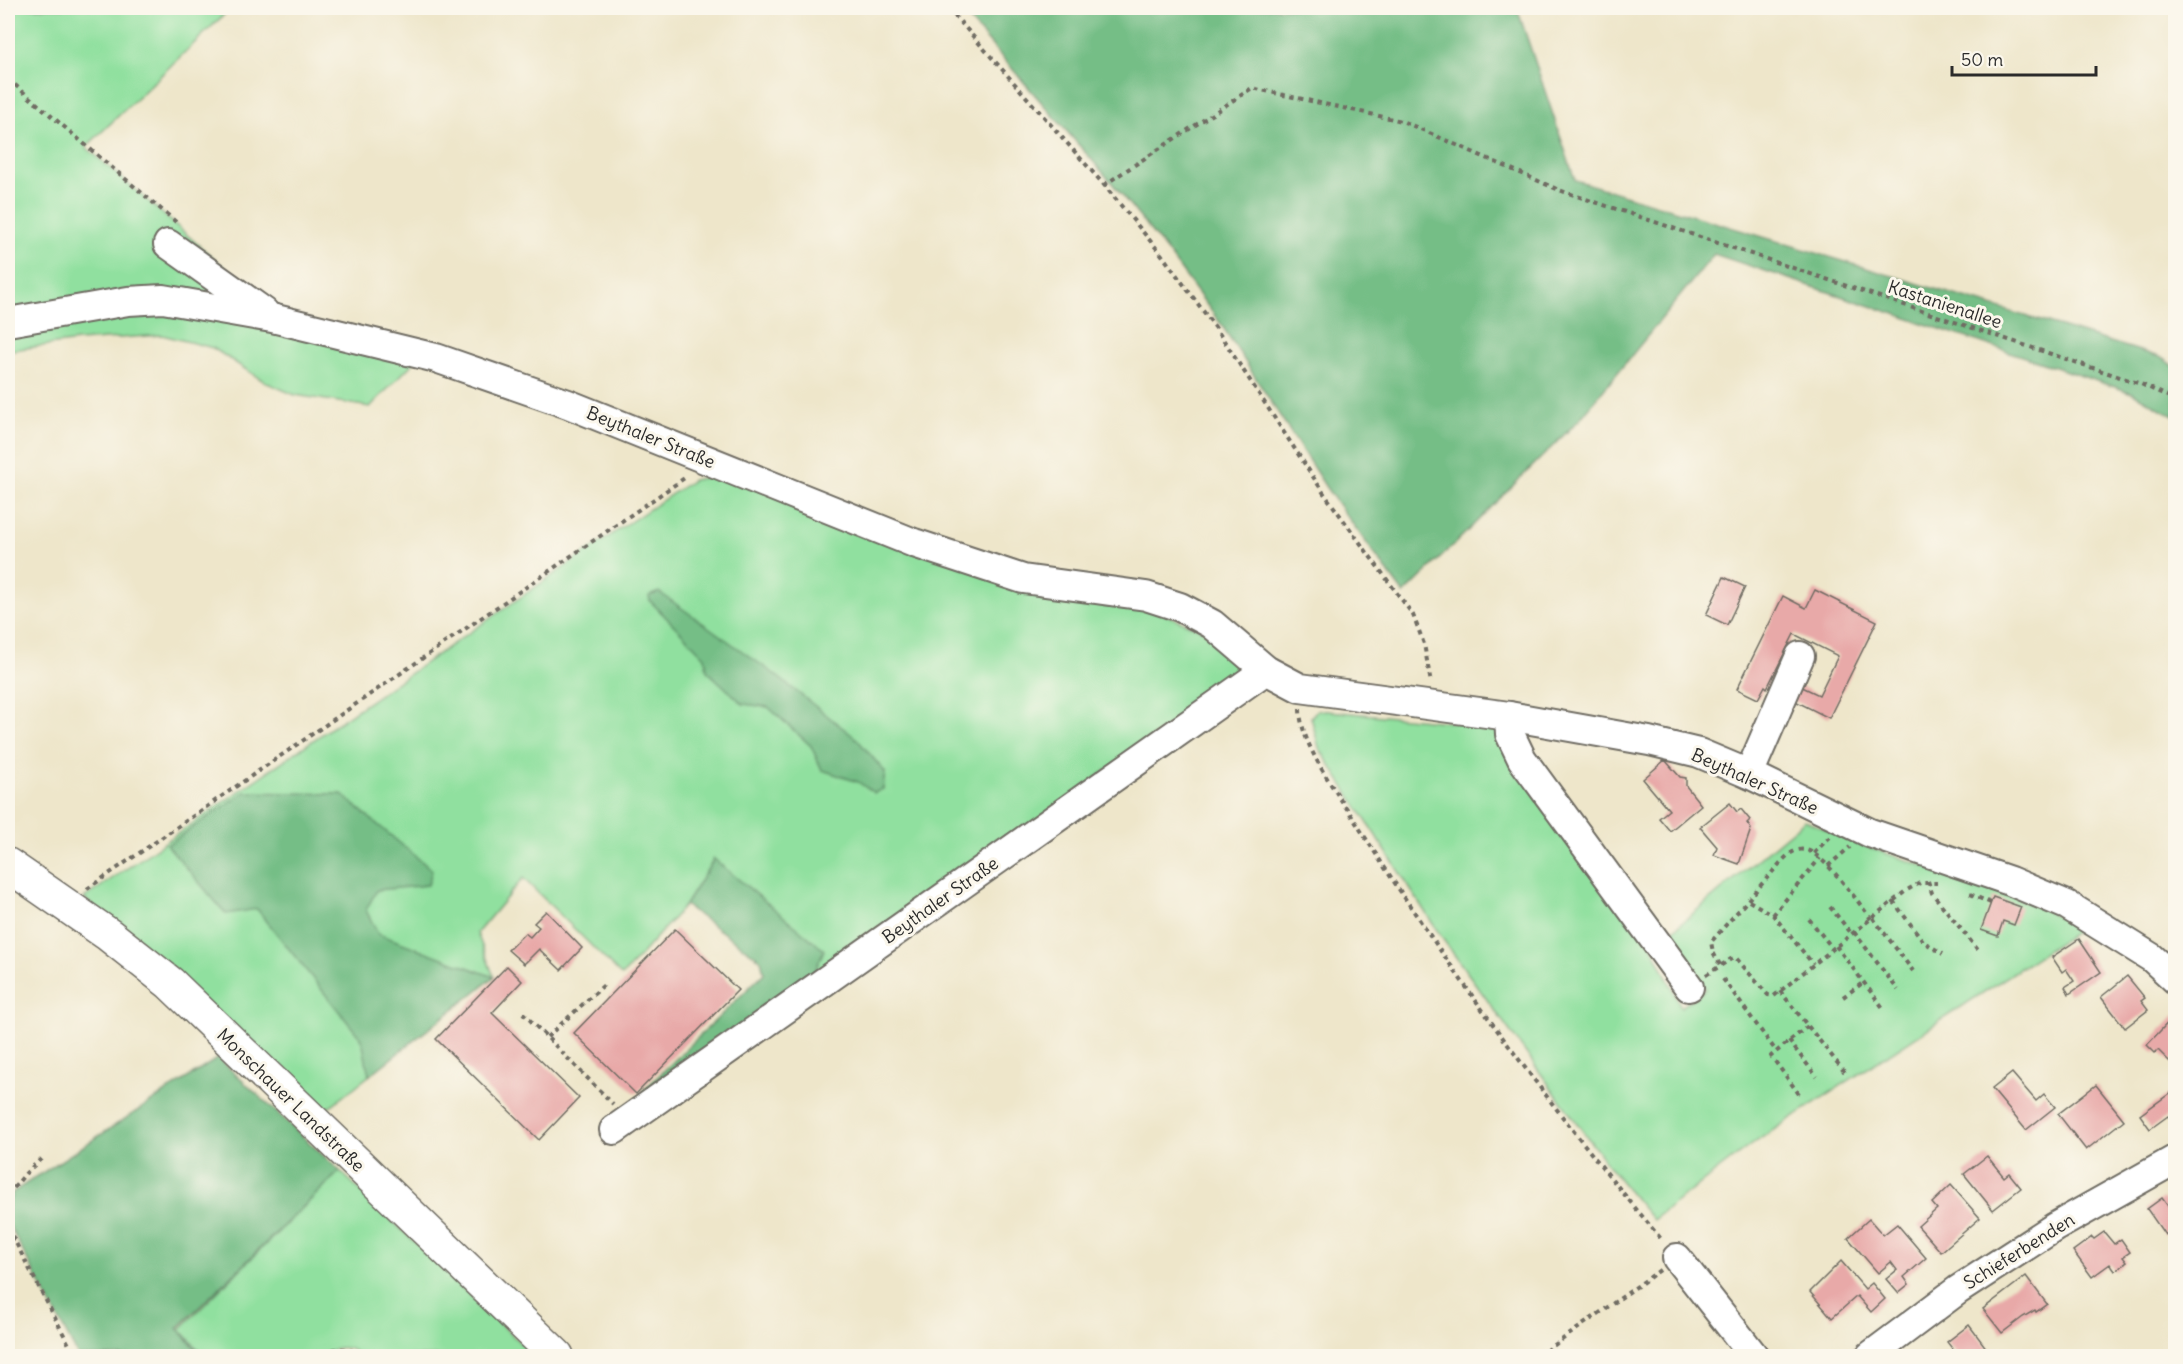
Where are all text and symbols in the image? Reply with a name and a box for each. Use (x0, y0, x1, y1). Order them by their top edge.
scale bar (1952, 39, 2096, 77)
text: 50 m (1961, 48, 2003, 71)
street label: Kastanienallee (1885, 275, 2005, 333)
street label: Beythaler Straße (583, 401, 719, 473)
street label: Beythaler Straße (1688, 743, 1822, 819)
street label: Beythaler Straße (877, 851, 1003, 949)
street label: Monschauer Landstraße (212, 1023, 370, 1177)
street label: Schieferbenden (1959, 1208, 2079, 1294)

